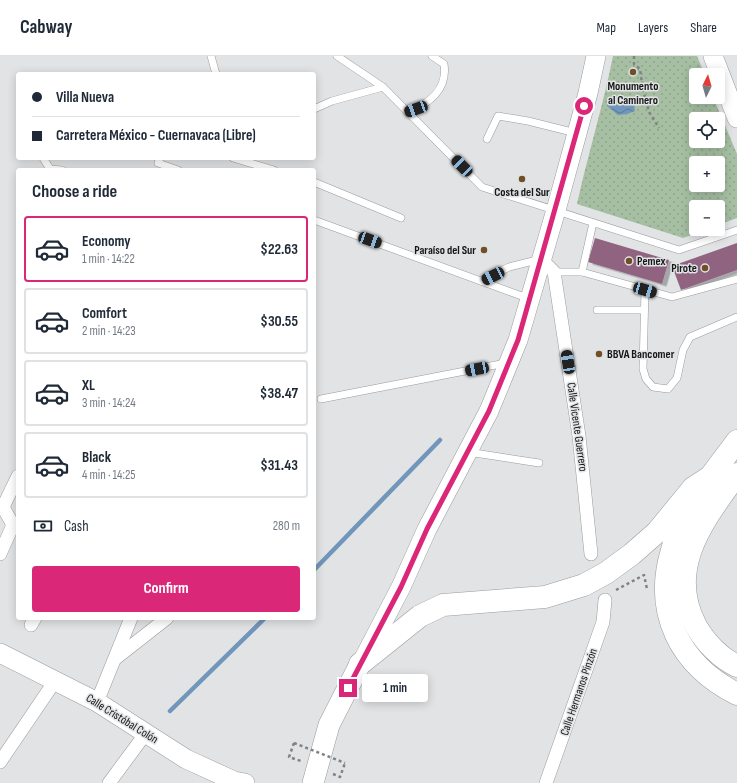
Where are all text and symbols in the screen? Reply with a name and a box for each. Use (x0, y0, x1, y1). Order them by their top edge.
text: Cabway (20, 16, 72, 39)
text: Map (596, 19, 616, 36)
text: Layers (638, 19, 668, 36)
text: Share (690, 19, 717, 36)
marker: Monumento al Caminero (628, 67, 638, 77)
north arrow (689, 68, 725, 104)
map controls (689, 68, 725, 236)
place label: Monumento al Caminero (607, 79, 659, 108)
text: Villa Nueva (56, 88, 114, 107)
route start (575, 97, 593, 115)
car (403, 99, 429, 119)
button: locate (689, 112, 725, 148)
text: Carretera México - Cuernavaca (Libre) (56, 126, 256, 145)
car (449, 153, 475, 179)
button: + (689, 156, 725, 192)
marker: Costa del Sur (517, 174, 527, 184)
text: Choose a ride (32, 181, 117, 202)
place label: Costa del Sur (494, 185, 550, 200)
button: − (689, 200, 725, 236)
car (357, 230, 383, 250)
icon: car (34, 231, 70, 267)
text: Economy (82, 232, 131, 251)
text: $22.63 (260, 240, 298, 259)
place label: Paraíso del Sur (414, 243, 476, 258)
marker: Paraíso del Sur (479, 245, 489, 255)
text: 1 min · 14:22 (82, 251, 135, 267)
place label: Pemex (637, 254, 666, 269)
marker: Pemex (624, 256, 634, 266)
place label: Pirote (671, 261, 697, 276)
marker: Pirote (700, 263, 710, 273)
car (480, 265, 506, 287)
car (632, 281, 658, 299)
icon: car (34, 303, 70, 339)
text: Comfort (82, 304, 127, 323)
text: $30.55 (260, 312, 298, 331)
text: 2 min · 14:23 (82, 323, 136, 339)
place label: BBVA Bancomer (607, 347, 675, 362)
car (560, 349, 576, 375)
marker: BBVA Bancomer (594, 349, 604, 359)
car (464, 361, 490, 377)
icon: car (34, 375, 70, 411)
text: XL (82, 376, 95, 395)
street label: Calle Vicente Guerrero (563, 382, 591, 473)
text: $38.47 (260, 384, 298, 403)
text: 3 min · 14:24 (82, 395, 136, 411)
icon: car (34, 447, 70, 483)
text: Black (82, 448, 111, 467)
text: $31.43 (260, 456, 298, 475)
text: 4 min · 14:25 (82, 467, 136, 483)
icon: cash (32, 515, 54, 537)
text: Cash (64, 517, 89, 536)
text: 280 m (273, 518, 300, 534)
button: Confirm (32, 566, 300, 612)
street label: Calle Hermanos Pinzón (557, 646, 601, 738)
callout: 1 min (362, 674, 428, 702)
route end (339, 679, 357, 697)
text: 1 min (383, 680, 407, 696)
street label: Calle Cristóbal Colón (83, 691, 161, 747)

